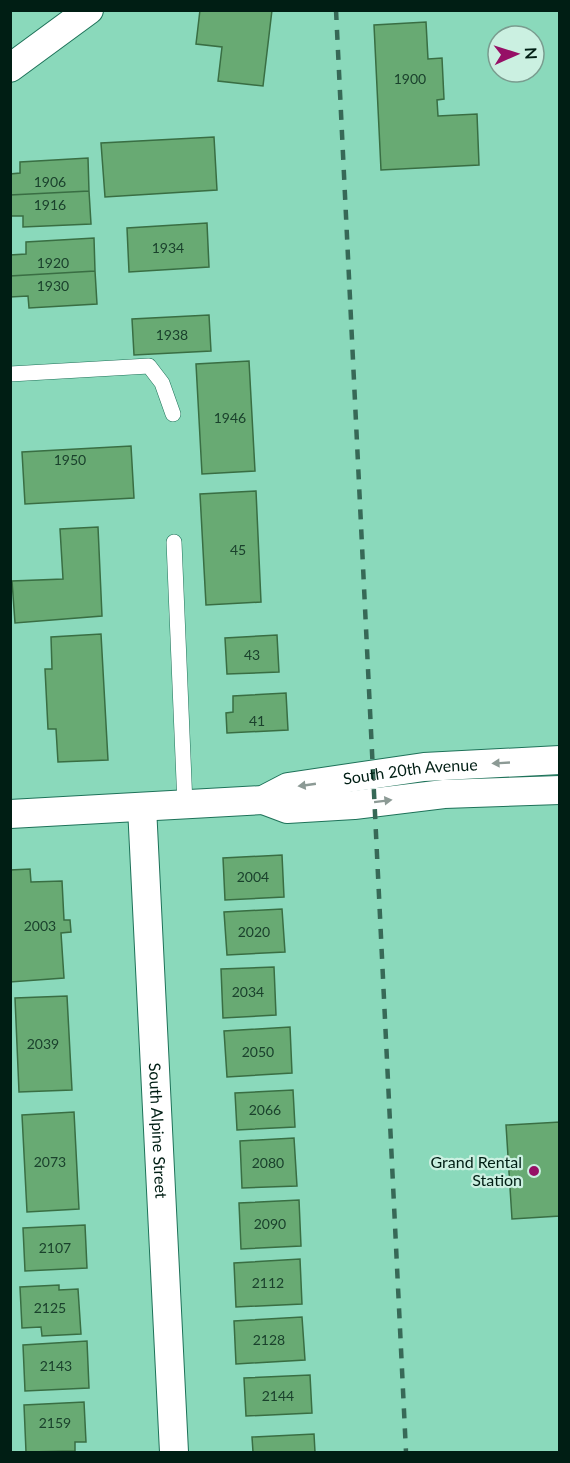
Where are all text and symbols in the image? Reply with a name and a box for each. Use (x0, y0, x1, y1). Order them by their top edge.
north arrow (486, 24, 546, 84)
text: N (522, 47, 541, 60)
house number: 1900 (394, 70, 426, 87)
house number: 1906 (34, 173, 66, 190)
house number: 1916 (34, 196, 66, 213)
house number: 1934 (152, 239, 184, 256)
house number: 1920 (37, 254, 69, 271)
house number: 1930 (37, 277, 69, 294)
house number: 1938 (156, 326, 188, 343)
house number: 1946 (214, 409, 246, 426)
house number: 1950 (54, 451, 86, 468)
house number: 45 (230, 541, 246, 558)
house number: 43 (244, 646, 260, 663)
house number: 41 (249, 712, 265, 729)
street label: South 20th Avenue (342, 754, 478, 788)
one-way arrow (492, 758, 511, 767)
one-way arrow (298, 780, 317, 789)
one-way arrow (373, 796, 392, 806)
house number: 2004 (237, 868, 269, 885)
house number: 2003 (24, 917, 56, 934)
house number: 2020 (238, 923, 270, 940)
house number: 2034 (232, 983, 264, 1000)
house number: 2039 (27, 1035, 59, 1052)
house number: 2050 (242, 1043, 274, 1060)
street label: South Alpine Street (146, 1062, 171, 1199)
house number: 2066 (249, 1101, 281, 1118)
place label: Grand Rental Station (431, 1152, 522, 1189)
house number: 2073 (34, 1153, 66, 1170)
house number: 2080 (252, 1154, 284, 1171)
marker: Grand Rental Station (527, 1164, 541, 1178)
house number: 2090 (254, 1215, 286, 1232)
house number: 2107 (39, 1239, 71, 1256)
house number: 2112 (252, 1274, 284, 1291)
house number: 2125 (34, 1299, 66, 1316)
house number: 2128 (253, 1331, 285, 1348)
house number: 2143 (40, 1357, 72, 1374)
house number: 2144 (262, 1387, 294, 1404)
house number: 2159 (39, 1414, 71, 1431)

